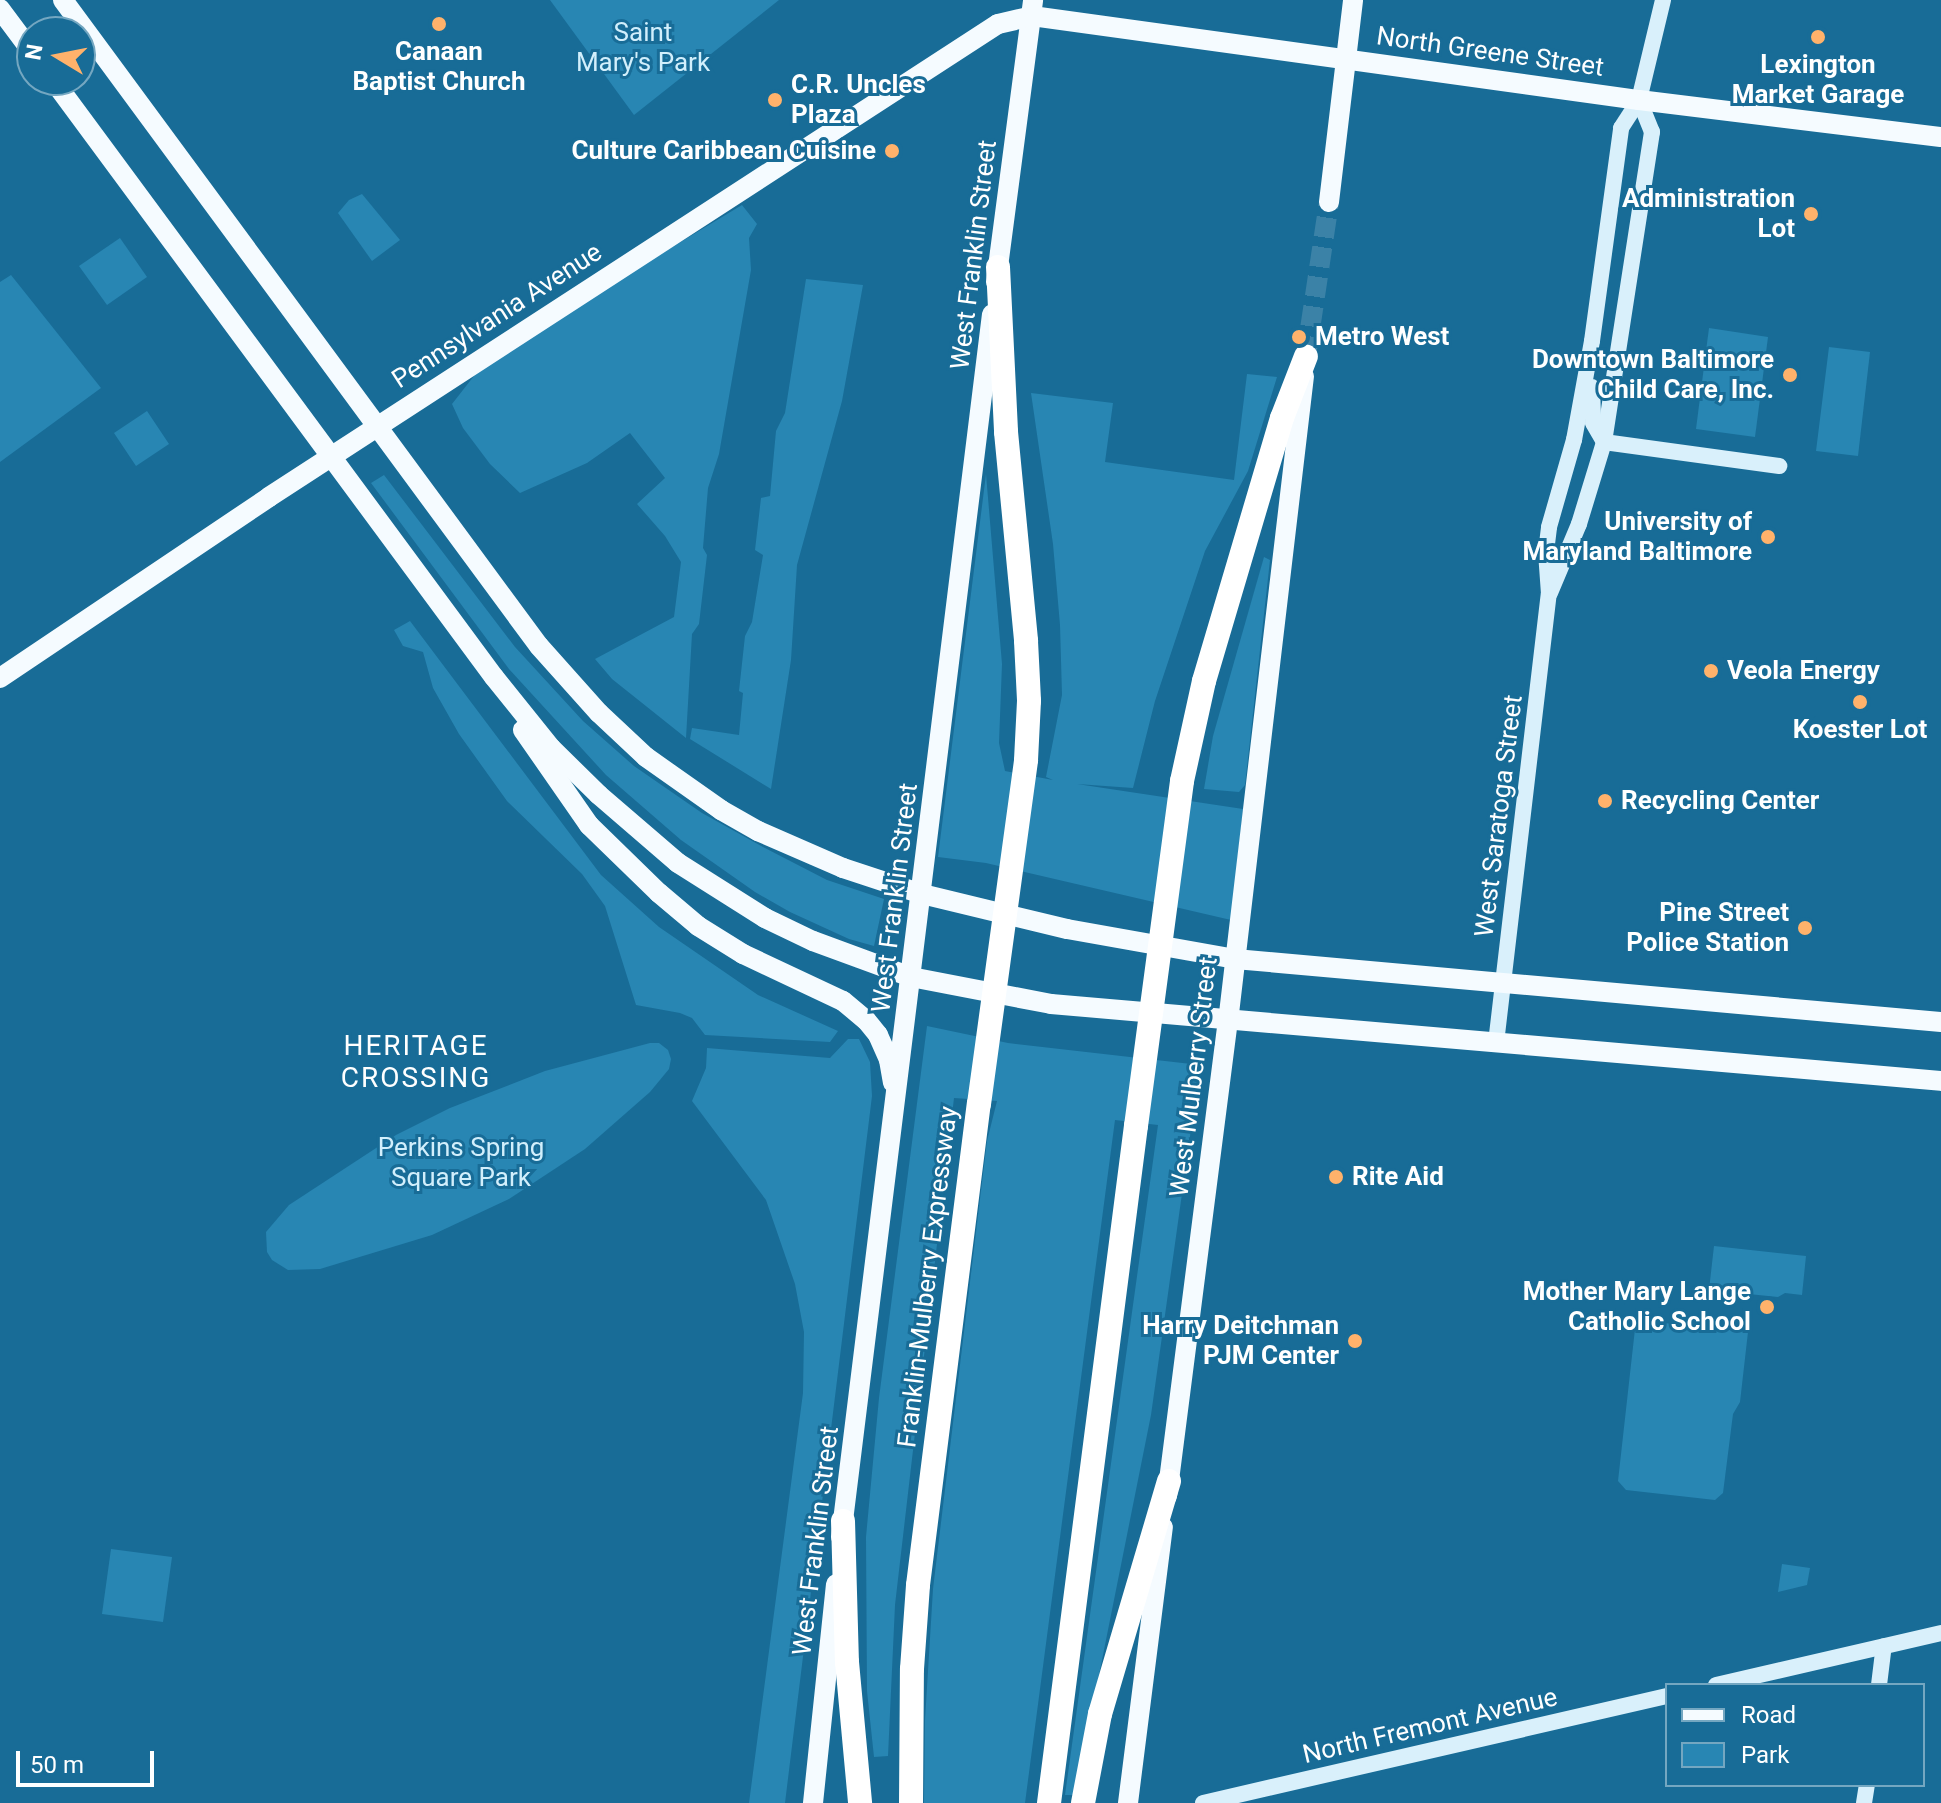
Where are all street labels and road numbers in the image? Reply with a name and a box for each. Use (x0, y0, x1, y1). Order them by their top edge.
street label: North Greene Street (1374, 21, 1606, 83)
street label: West Franklin Street (944, 139, 1004, 371)
street label: Pennsylvania Avenue (386, 237, 608, 395)
street label: West Saratoga Street (1469, 693, 1529, 939)
street label: West Franklin Street (865, 782, 925, 1014)
street label: West Mulberry Street (1164, 955, 1224, 1199)
street label: Franklin-Mulberry Expressway (892, 1104, 964, 1450)
street label: West Franklin Street (786, 1425, 846, 1657)
street label: North Fremont Avenue (1300, 1682, 1560, 1770)

